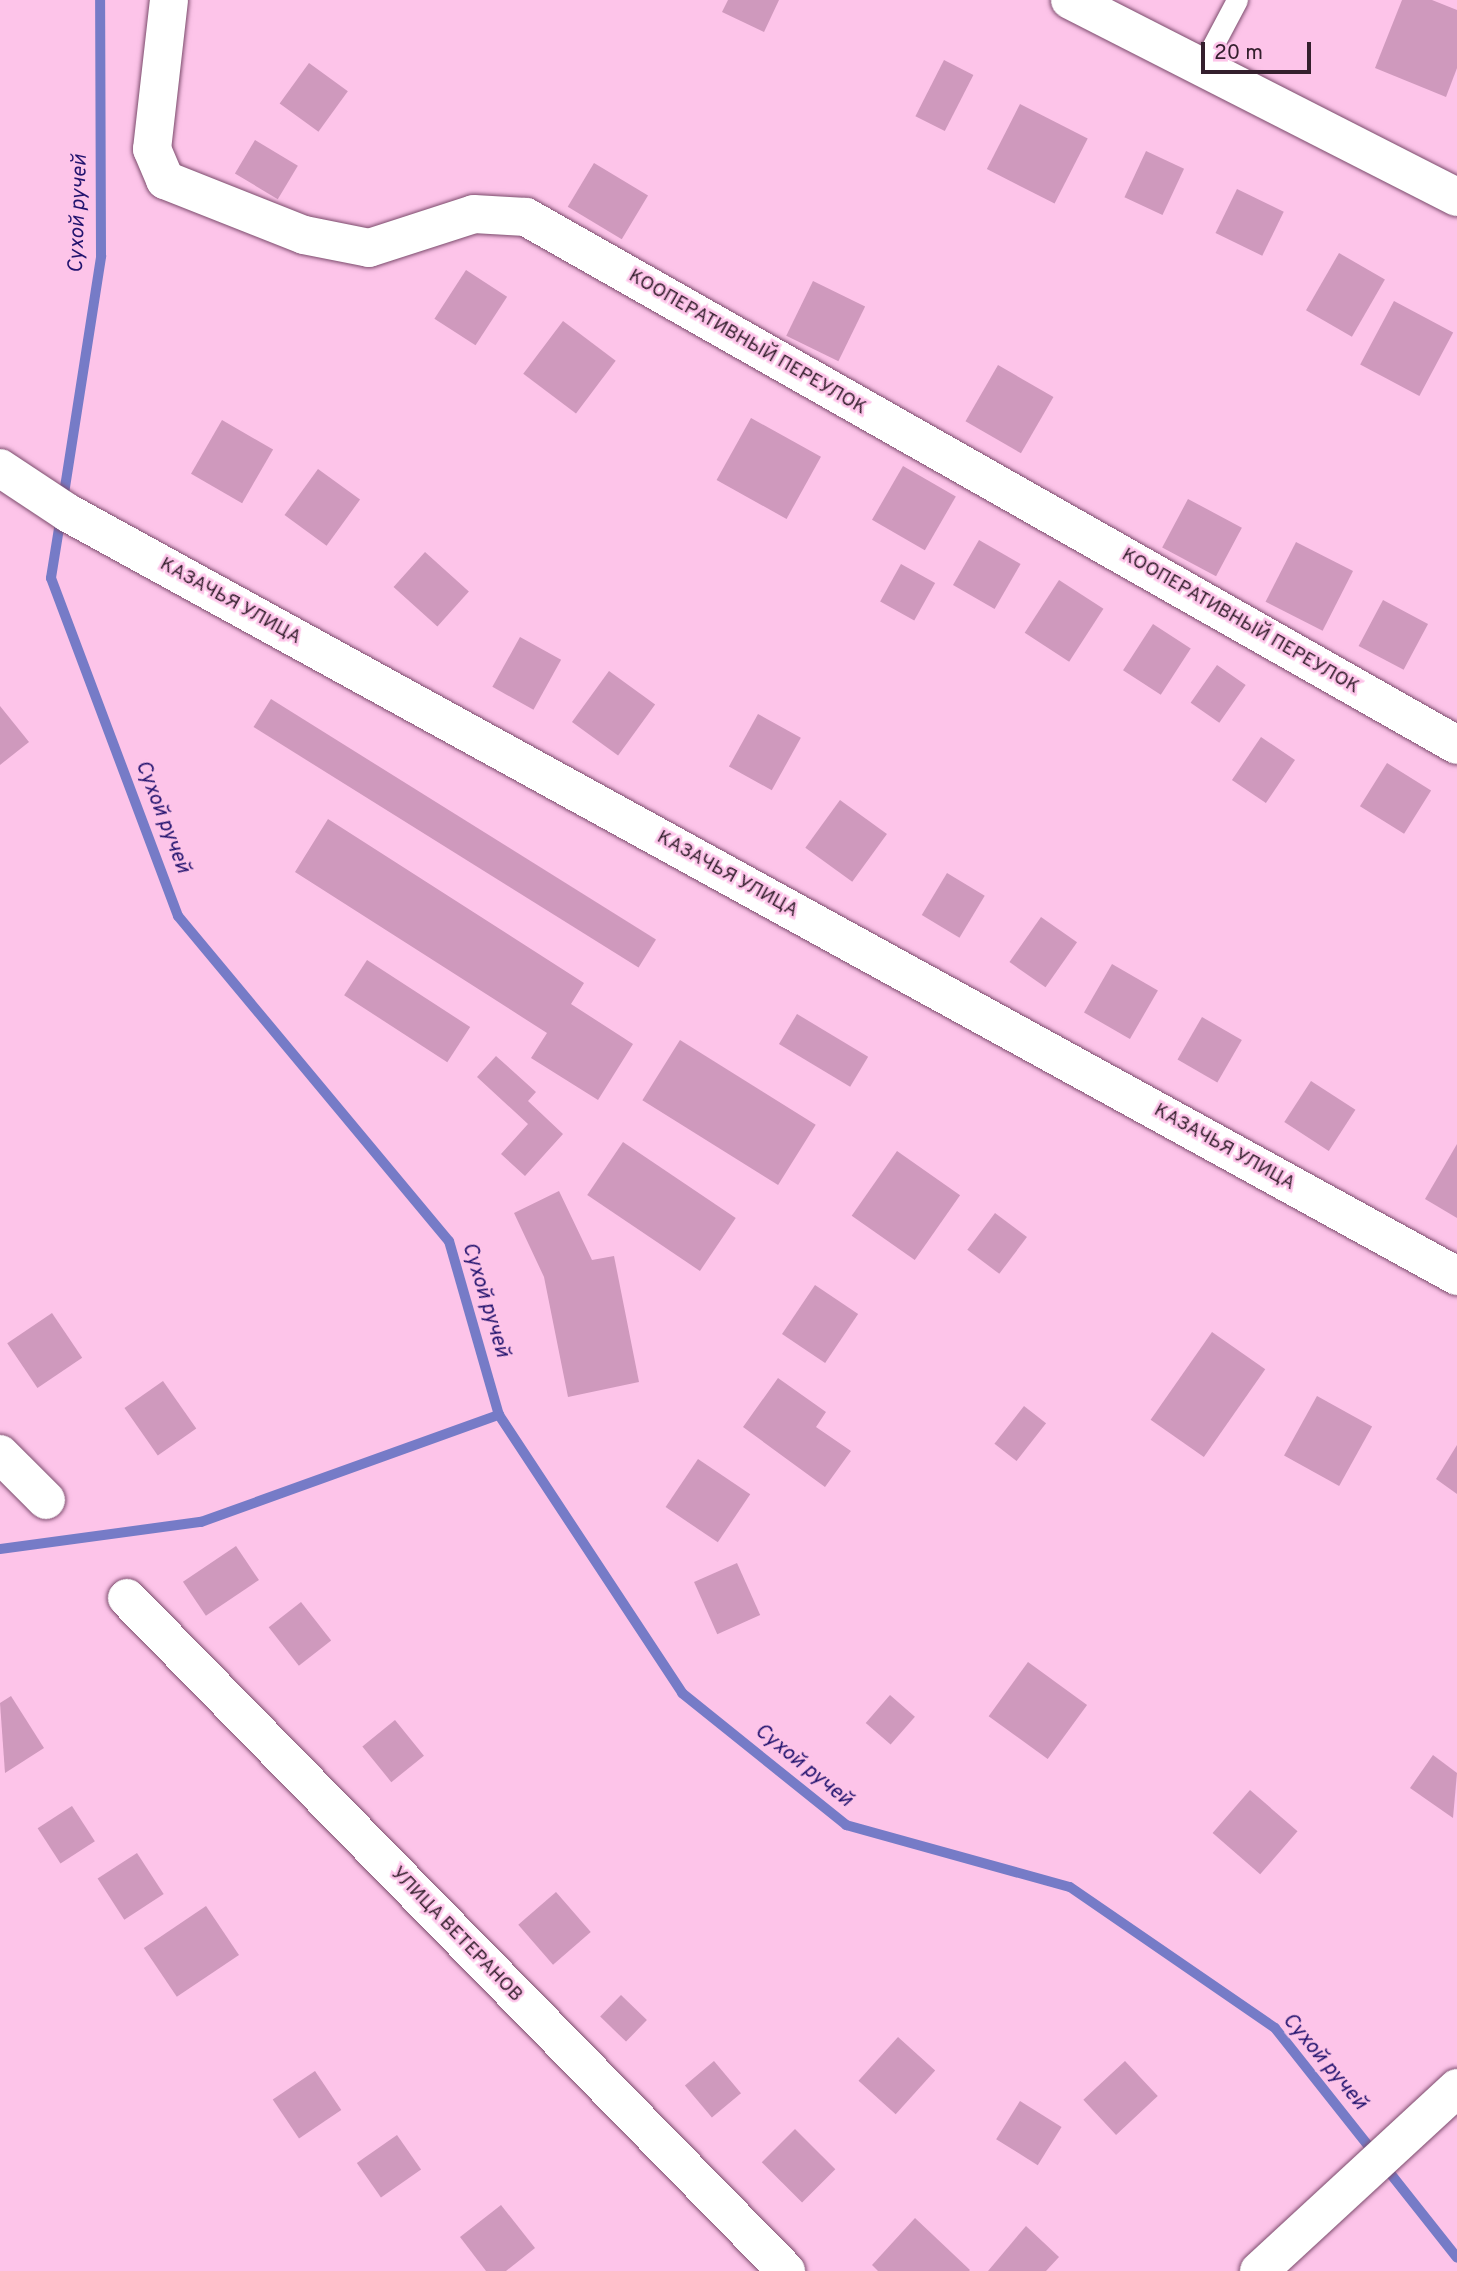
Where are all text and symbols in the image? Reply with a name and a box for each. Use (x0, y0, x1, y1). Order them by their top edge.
scale bar (1205, 28, 1315, 72)
text: 20 m (1214, 40, 1263, 67)
water label: Сухой ручей (64, 154, 94, 274)
street label: КООПЕРАТИВНЫЙ ПЕРЕУЛОК (624, 265, 870, 421)
street label: КООПЕРАТИВНЫЙ ПЕРЕУЛОК (1117, 544, 1363, 700)
street label: КАЗАЧЬЯ УЛИЦА (155, 554, 305, 650)
water label: Сухой ручей (129, 757, 195, 877)
street label: КАЗАЧЬЯ УЛИЦА (652, 827, 802, 923)
street label: КАЗАЧЬЯ УЛИЦА (1149, 1100, 1299, 1196)
water label: Сухой ручей (456, 1240, 514, 1360)
water label: Сухой ручей (749, 1719, 857, 1813)
street label: УЛИЦА ВЕТЕРАНОВ (385, 1862, 527, 2008)
water label: Сухой ручей (1276, 2008, 1372, 2116)

